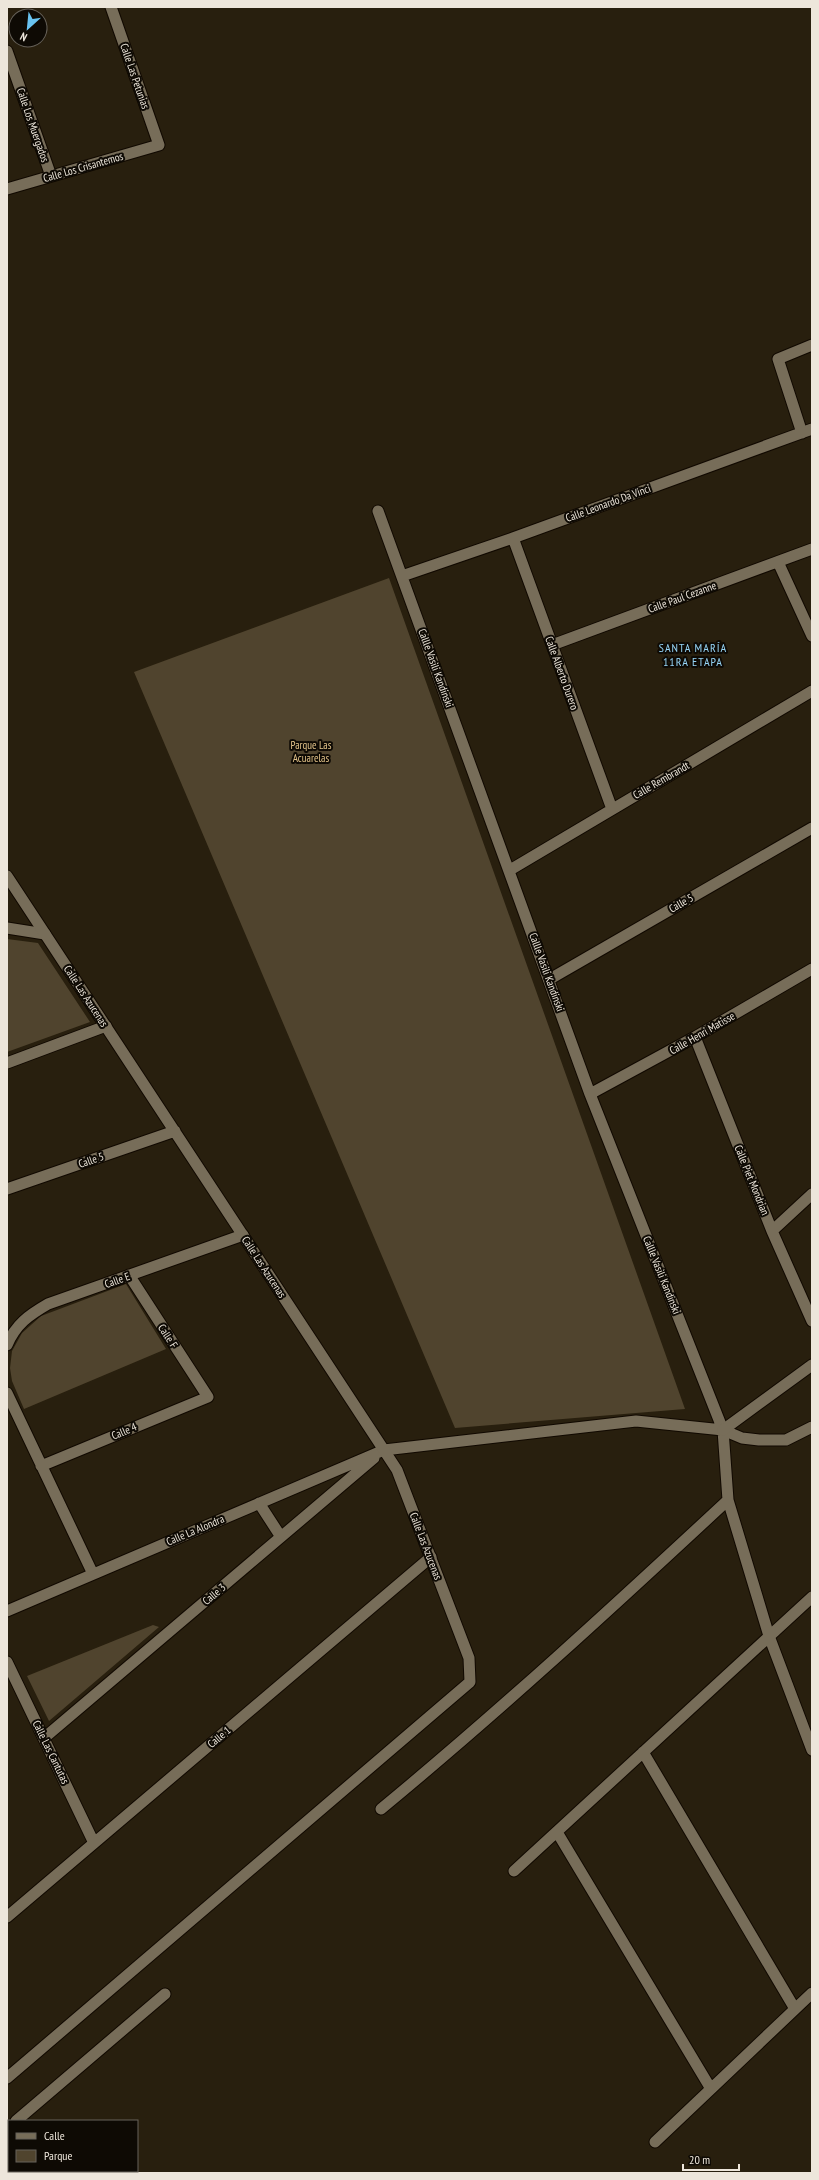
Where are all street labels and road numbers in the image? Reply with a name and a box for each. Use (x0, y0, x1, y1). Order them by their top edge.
street label: Calle Las Petunias (117, 41, 153, 111)
street label: Calle Los Muergados (14, 86, 52, 164)
street label: Calle Los Crisantemos (41, 149, 125, 185)
street label: Calle Leonardo Da Vinci (564, 481, 652, 525)
street label: Calle Paul Cezanne (646, 578, 719, 616)
street label: Callle Vasili Kandinski (415, 627, 457, 709)
street label: Calle Alberto Durero (542, 634, 582, 712)
street label: Calle Rembrandt (630, 758, 692, 802)
street label: Calle 5 (666, 890, 696, 916)
street label: Callle Vasili Kandinski (526, 931, 568, 1013)
street label: Calle Las Azucenas (61, 962, 111, 1030)
street label: Calle Henri Matisse (667, 1008, 738, 1057)
street label: Calle Piet Mondrian (732, 1143, 773, 1217)
street label: Calle 5 (76, 1149, 106, 1171)
street label: Calle Las Azucenas (239, 1233, 289, 1301)
street label: Callle Vasili Kandinski (640, 1234, 684, 1316)
street label: Calle E (102, 1269, 132, 1291)
street label: Calle F (155, 1321, 181, 1351)
street label: Calle 4 (109, 1419, 139, 1443)
street label: Calle Las Azucenas (407, 1510, 445, 1582)
street label: Calle La Alondra (164, 1512, 226, 1548)
street label: Calle 3 (199, 1580, 229, 1608)
street label: Calle Las Cantutas (30, 1718, 73, 1786)
street label: Calle 1 (204, 1723, 234, 1751)

